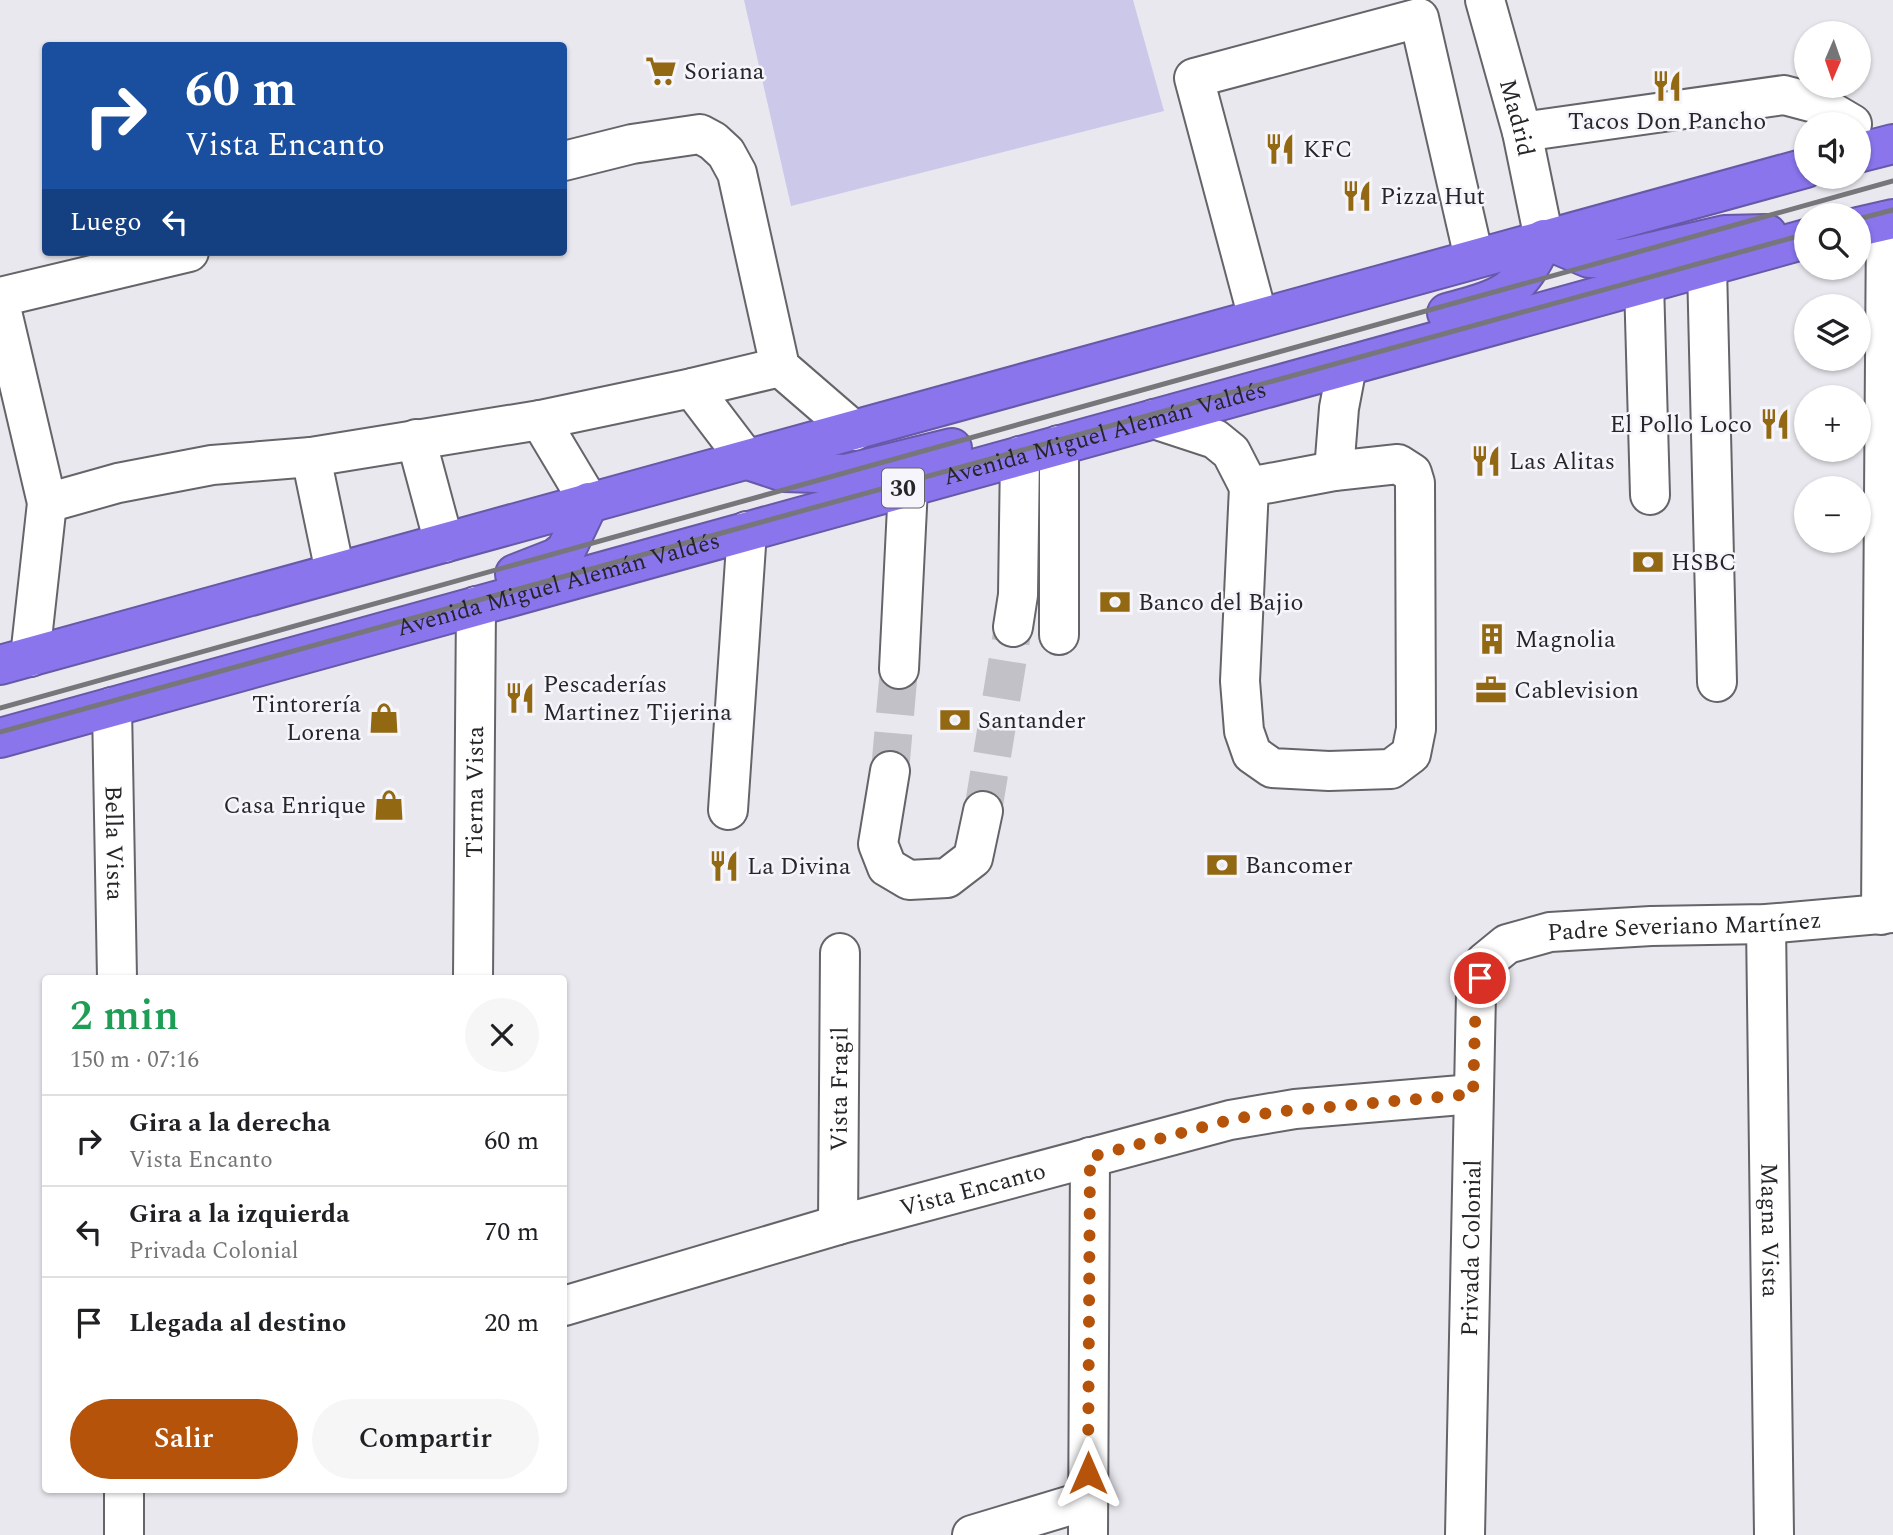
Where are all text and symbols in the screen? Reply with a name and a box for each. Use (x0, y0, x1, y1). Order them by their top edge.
north arrow (1794, 21, 1871, 98)
map controls (1794, 21, 1871, 553)
text: 60 m (185, 53, 296, 128)
supermarket icon: Soriana (644, 54, 678, 88)
place label: Soriana (684, 54, 765, 90)
restaurant icon: Tacos Don Pancho (1650, 69, 1684, 103)
icon: right (70, 70, 161, 161)
street label: Madrid (1489, 75, 1544, 160)
place label: Tacos Don Pancho (1568, 104, 1766, 140)
button: sound (1794, 112, 1871, 189)
text: Vista Encanto (185, 121, 385, 170)
restaurant icon: KFC (1263, 132, 1297, 166)
place label: KFC (1303, 132, 1352, 168)
restaurant icon: Pizza Hut (1340, 179, 1374, 213)
place label: Pizza Hut (1380, 179, 1485, 215)
text: Luego (70, 202, 142, 242)
icon: left (156, 203, 194, 241)
button: search (1794, 203, 1871, 280)
button: layers (1794, 294, 1871, 371)
street label: Avenida Miguel Alemán Valdés (939, 372, 1271, 496)
button: + (1794, 385, 1871, 462)
place label: El Pollo Loco (1610, 407, 1752, 443)
restaurant icon: El Pollo Loco (1758, 407, 1792, 441)
restaurant icon: Las Alitas (1469, 444, 1503, 478)
place label: Las Alitas (1509, 444, 1615, 480)
road number: 30 (882, 468, 924, 508)
button: − (1794, 476, 1871, 553)
street label: Avenida Miguel Alemán Valdés (393, 523, 724, 647)
bank icon: HSBC (1631, 545, 1665, 579)
place label: HSBC (1671, 545, 1736, 581)
bank icon: Banco del Bajio (1098, 585, 1132, 619)
place label: Banco del Bajio (1138, 585, 1304, 621)
building icon: Magnolia (1475, 622, 1509, 656)
place label: Magnolia (1515, 622, 1616, 658)
place label: Pescaderías Martinez Tijerina (543, 667, 732, 731)
office icon: Cablevision (1474, 673, 1508, 707)
place label: Cablevision (1514, 673, 1639, 709)
restaurant icon: Pescaderías Martinez Tijerina (503, 681, 537, 715)
place label: Tintorería Lorena (252, 687, 361, 751)
shop icon: Tintorería Lorena (367, 701, 401, 735)
bank icon: Santander (938, 703, 972, 737)
place label: Santander (978, 703, 1086, 739)
street label: Tierna Vista (457, 726, 494, 858)
street label: Bella Vista (94, 785, 133, 901)
place label: Casa Enrique (224, 788, 366, 824)
shop icon: Casa Enrique (372, 788, 406, 822)
bank icon: Bancomer (1205, 848, 1239, 882)
place label: Bancomer (1245, 848, 1353, 884)
restaurant icon: La Divina (707, 849, 741, 883)
place label: La Divina (747, 849, 851, 885)
street label: Padre Severiano Martínez (1546, 902, 1823, 951)
pin (1450, 948, 1510, 1008)
icon: arrive (1461, 959, 1499, 997)
text: 2 min (70, 985, 179, 1048)
button: close (465, 998, 539, 1072)
street label: Vista Fragil (822, 1026, 858, 1152)
text: 150 m · 07:16 (70, 1043, 199, 1078)
text: Gira a la derecha (129, 1103, 331, 1143)
text: 60 m (484, 1121, 539, 1161)
icon: right (70, 1122, 108, 1160)
text: Vista Encanto (129, 1143, 273, 1178)
street label: Vista Encanto (896, 1153, 1050, 1227)
street label: Privada Colonial (1452, 1159, 1492, 1337)
street label: Magna Vista (1750, 1162, 1788, 1298)
text: Gira a la izquierda (129, 1194, 350, 1234)
text: 70 m (484, 1212, 539, 1252)
icon: left (70, 1213, 108, 1251)
text: Privada Colonial (129, 1234, 299, 1269)
text: Llegada al destino (129, 1303, 346, 1343)
text: 20 m (484, 1303, 539, 1343)
icon: arrive (70, 1304, 108, 1342)
button: Salir (70, 1399, 298, 1479)
button: Compartir (312, 1399, 539, 1479)
position arrow (1051, 1436, 1125, 1510)

